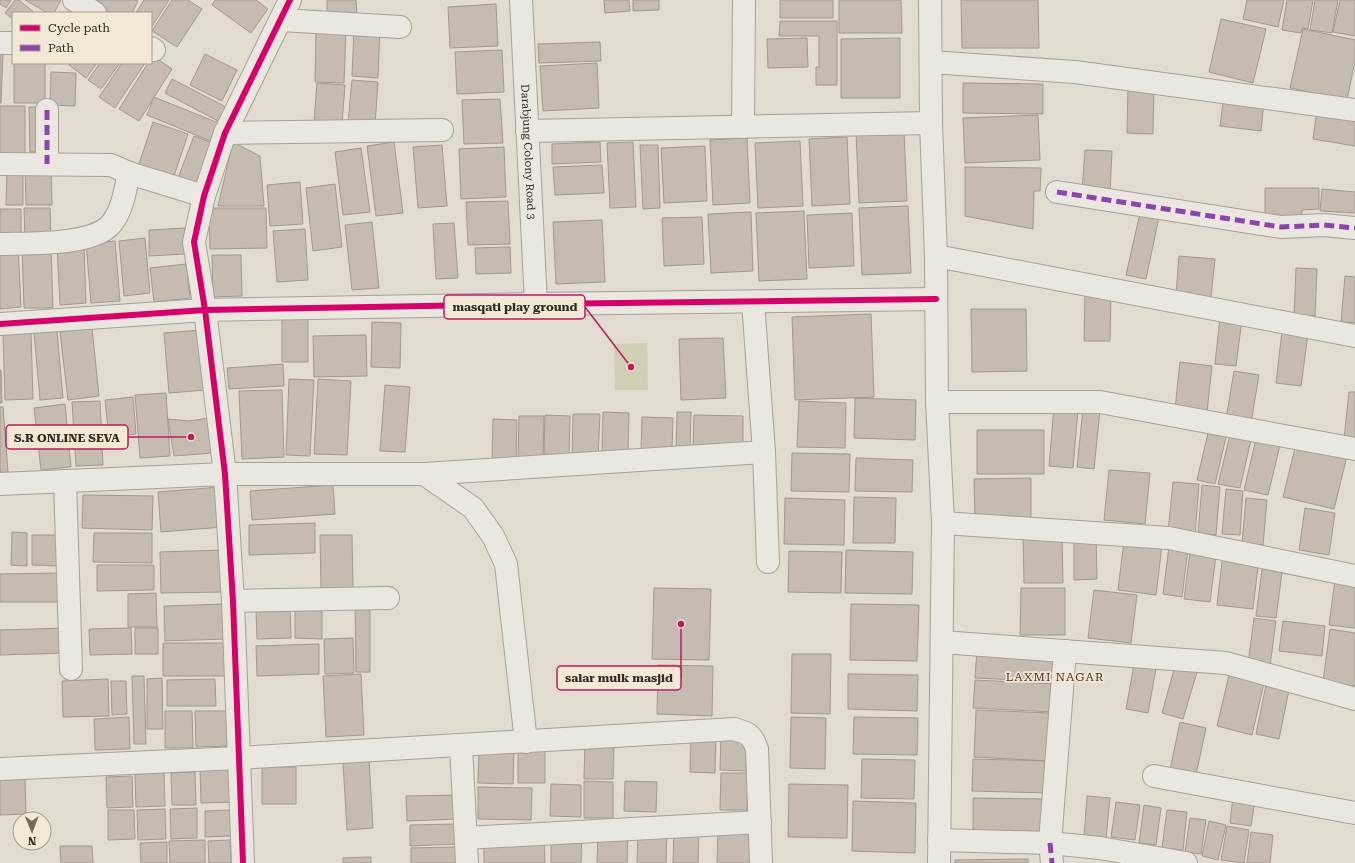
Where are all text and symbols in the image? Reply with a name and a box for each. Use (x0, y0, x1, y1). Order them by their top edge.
legend (12, 12, 152, 64)
text: Cycle path (48, 21, 110, 35)
text: Path (48, 41, 74, 55)
street label: Darabjung Colony Road 3 (518, 84, 538, 220)
callout: masqati play ground (444, 295, 585, 319)
text: masqati play ground (452, 300, 578, 314)
callout: S.R ONLINE SEVA (6, 425, 128, 449)
text: S.R ONLINE SEVA (14, 431, 120, 445)
callout: salar mulk masjid (557, 666, 681, 690)
district label: LAXMI NAGAR (1006, 670, 1104, 684)
text: salar mulk masjid (565, 671, 673, 685)
north arrow (12, 811, 52, 851)
text: N (27, 834, 37, 847)

